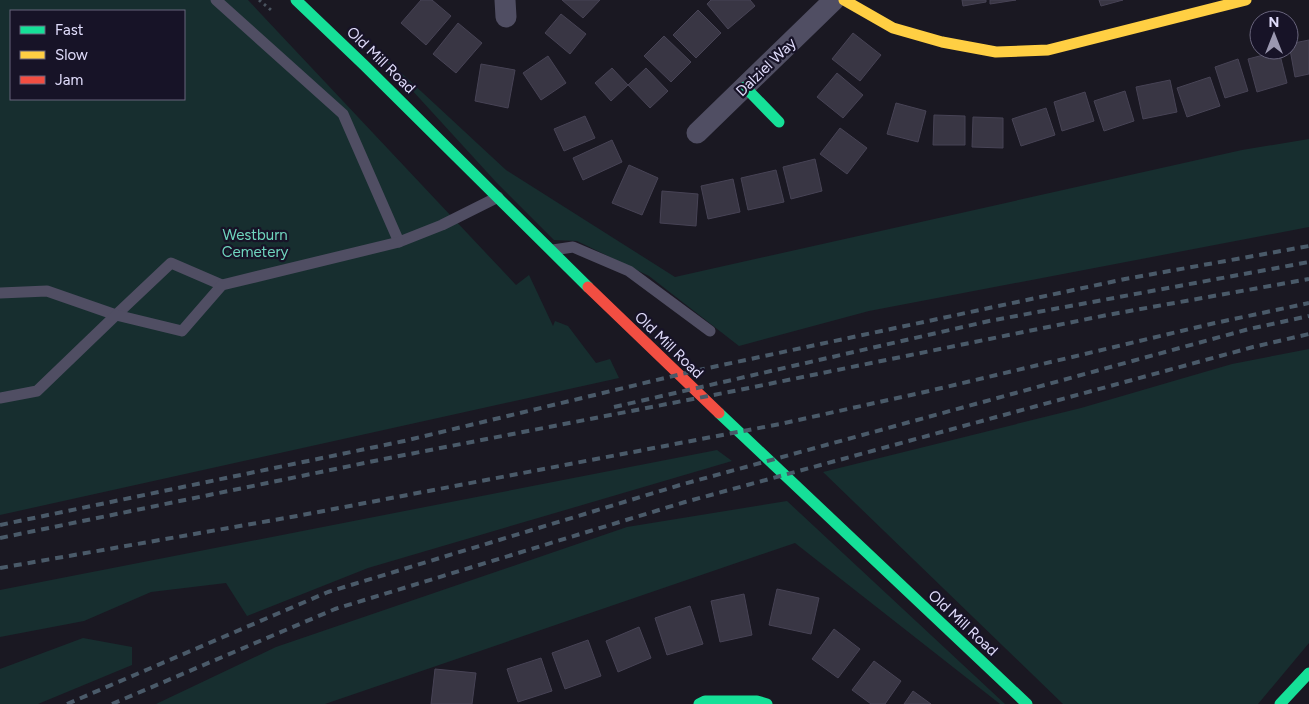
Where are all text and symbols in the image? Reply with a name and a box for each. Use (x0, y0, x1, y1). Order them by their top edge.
legend (10, 10, 185, 100)
north arrow (1249, 10, 1299, 60)
text: N (1269, 14, 1279, 31)
text: Fast (55, 21, 84, 39)
street label: Old Mill Road (343, 23, 419, 97)
street label: Dalziel Way (732, 34, 800, 100)
text: Slow (55, 46, 88, 64)
text: Jam (55, 71, 83, 89)
park label: Westburn Cemetery (222, 226, 288, 261)
street label: Old Mill Road (631, 308, 707, 382)
street label: Old Mill Road (925, 586, 1001, 660)

